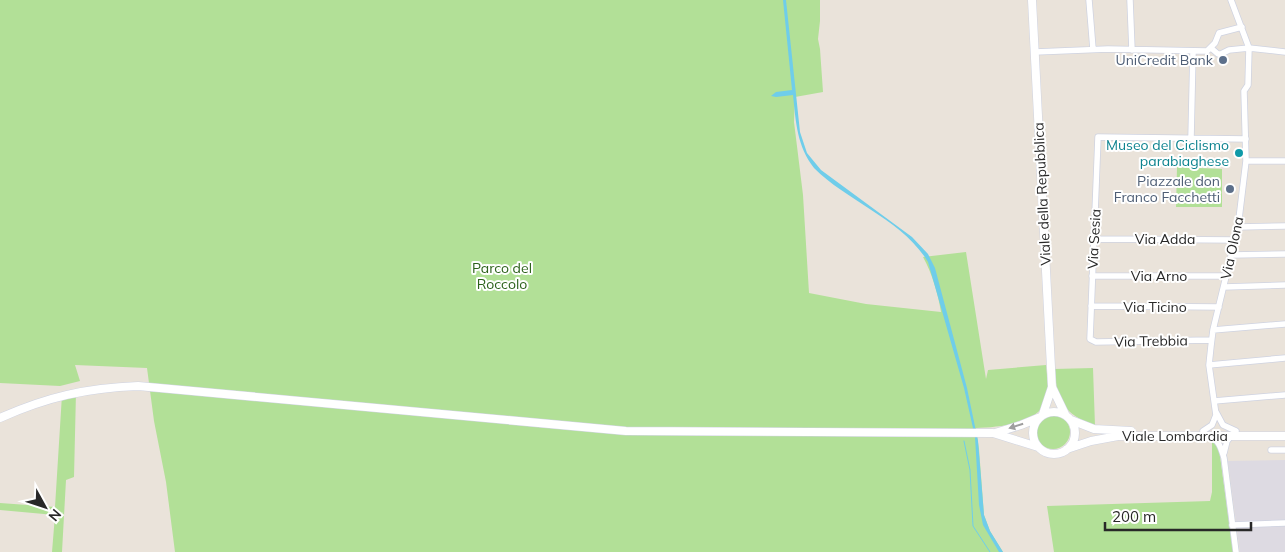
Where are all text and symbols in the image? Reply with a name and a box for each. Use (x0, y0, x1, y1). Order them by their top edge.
place label: UniCredit Bank (1115, 51, 1214, 69)
marker: UniCredit Bank (1217, 54, 1229, 66)
street label: Viale della Repubblica (1029, 122, 1055, 266)
place label: Museo del Ciclismo parabiaghese (1106, 136, 1229, 170)
marker: Museo del Ciclismo parabiaghese (1233, 147, 1245, 159)
place label: Piazzale don Franco Facchetti (1114, 172, 1220, 206)
marker: Piazzale don Franco Facchetti (1224, 183, 1236, 195)
street label: Via Sesia (1083, 208, 1105, 270)
street label: Via Olona (1217, 215, 1247, 281)
street label: Via Adda (1135, 230, 1195, 248)
park label: Parco del Roccolo (472, 259, 532, 293)
street label: Via Arno (1131, 267, 1187, 285)
street label: Via Ticino (1123, 298, 1187, 316)
street label: Via Trebbia (1114, 331, 1188, 351)
one-way arrow (1008, 423, 1023, 431)
street label: Viale Lombardia (1122, 427, 1228, 445)
north arrow (20, 482, 70, 532)
scale bar (1105, 500, 1251, 532)
text: N (45, 506, 65, 525)
text: 200 m (1112, 507, 1156, 526)

